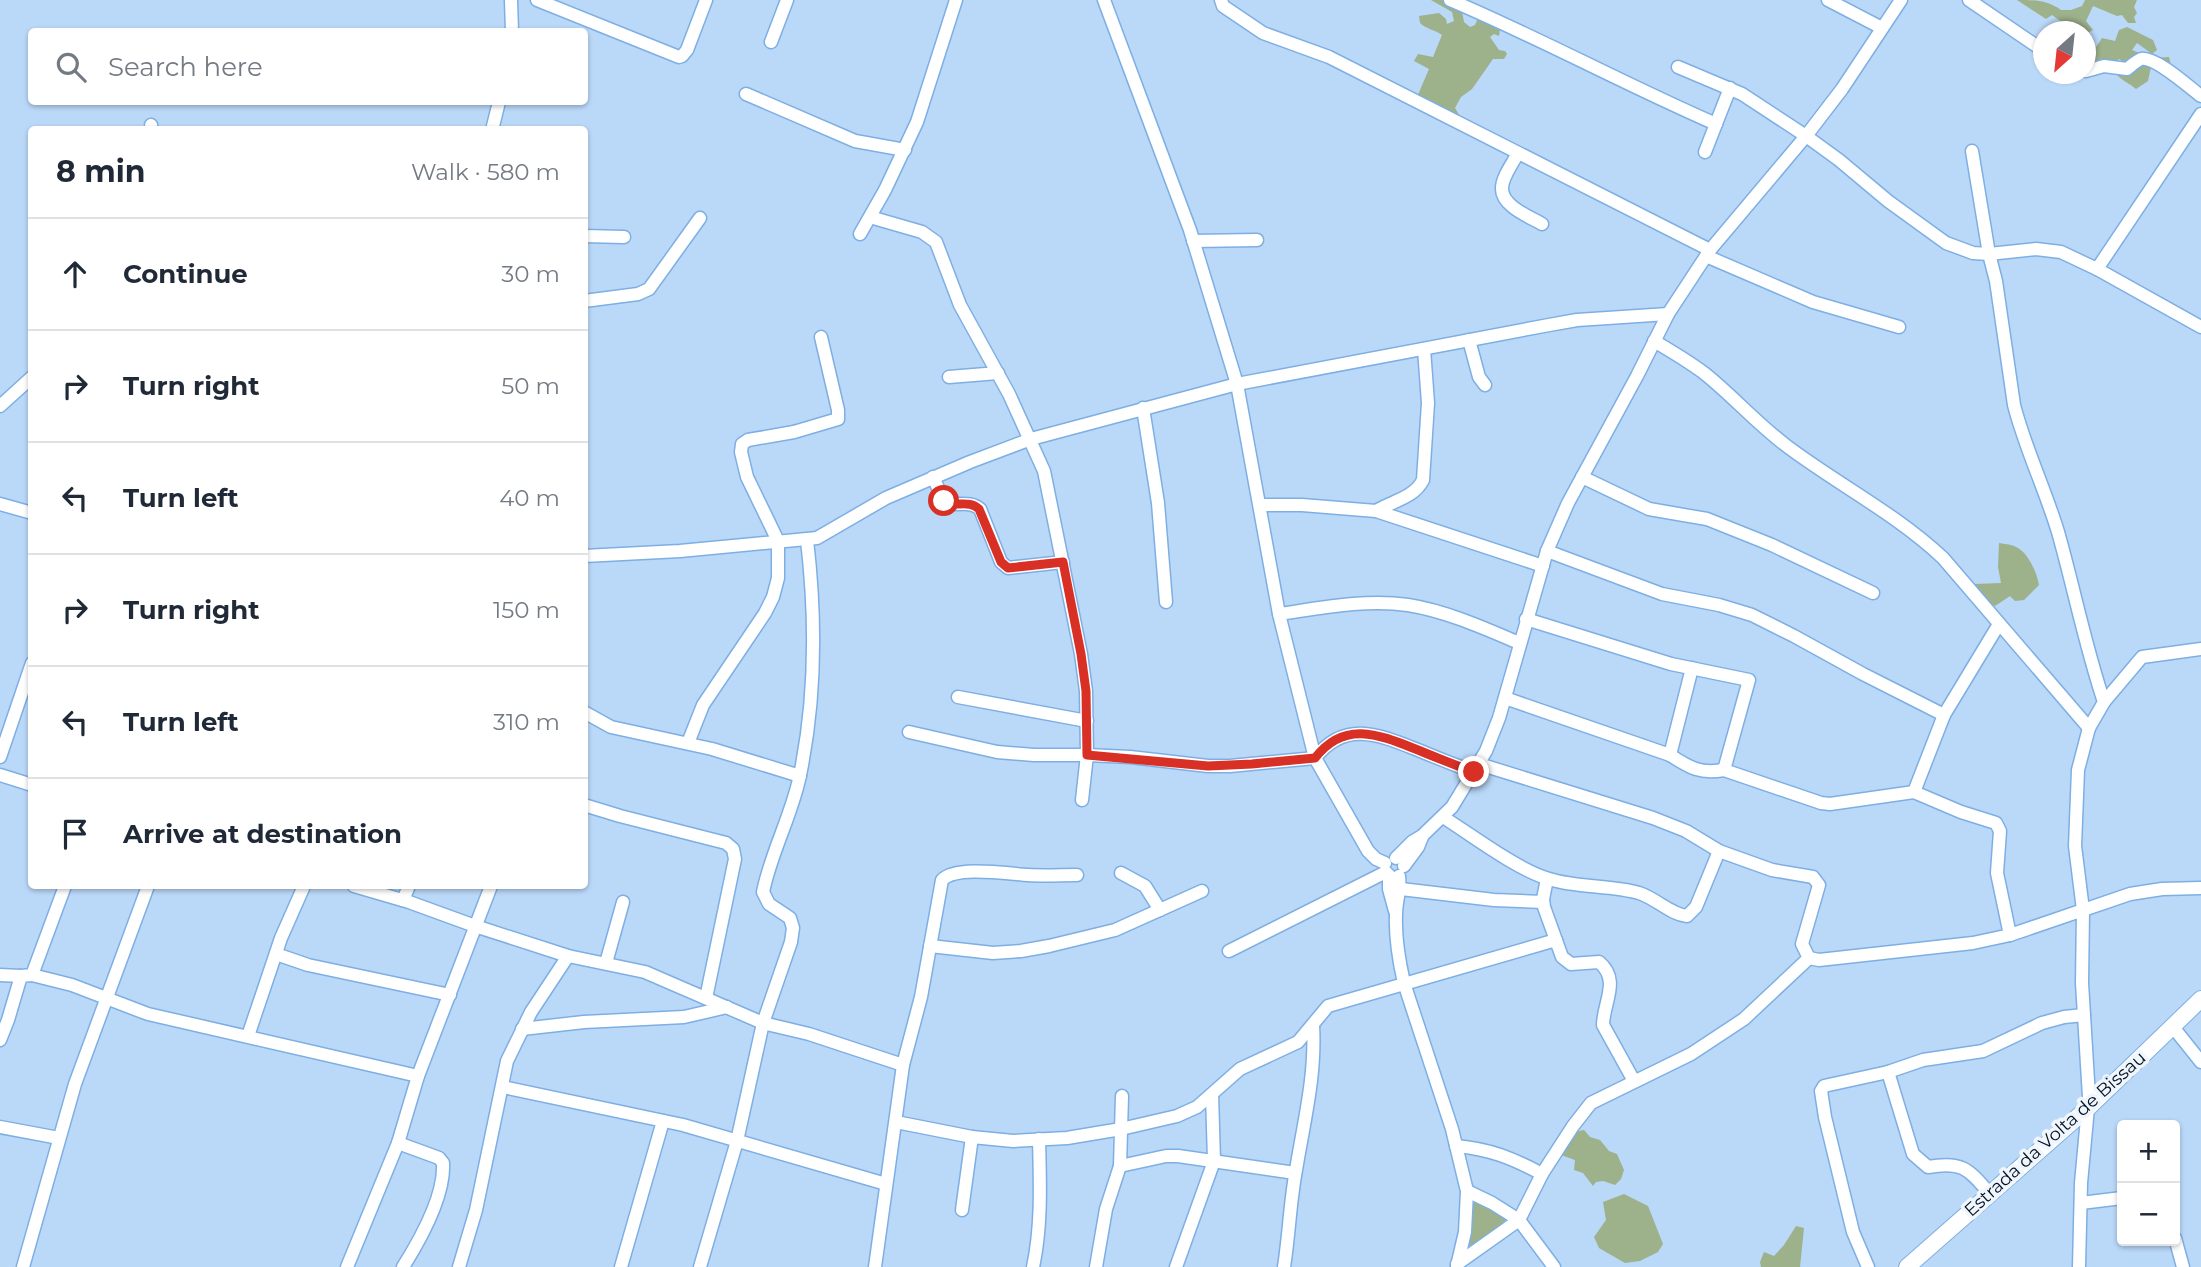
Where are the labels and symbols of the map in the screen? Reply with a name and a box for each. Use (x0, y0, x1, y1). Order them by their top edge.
north arrow (2033, 21, 2096, 84)
route start (928, 485, 959, 516)
route end (1458, 756, 1489, 787)
street label: Estrada da Volta de Bissau (1960, 1047, 2150, 1221)

